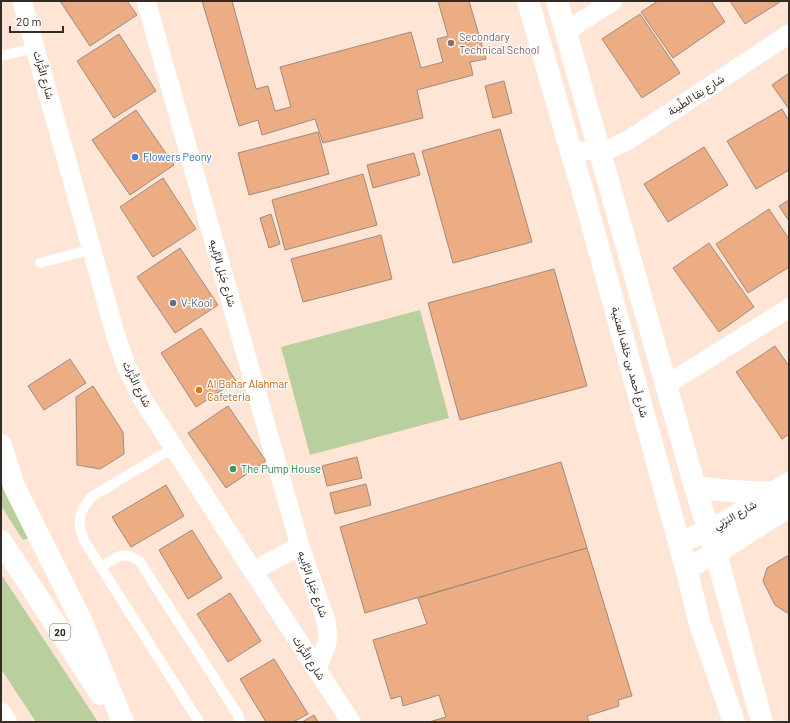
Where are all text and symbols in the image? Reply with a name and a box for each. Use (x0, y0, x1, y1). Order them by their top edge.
scale bar (10, 8, 63, 34)
text: 20 m (16, 14, 42, 28)
place label: Secondary Technical School (459, 30, 539, 56)
marker: Secondary Technical School (446, 38, 456, 48)
street label: شارع التُّرَاث (29, 49, 58, 101)
street label: شارع نِقا الطِّينة (665, 71, 728, 119)
place label: Flowers Peony (143, 150, 212, 163)
marker: Flowers Peony (130, 152, 140, 162)
street label: شارع جَبَل الرَّابيه (206, 238, 239, 309)
place label: V-Kool (181, 296, 212, 309)
marker: V-Kool (168, 298, 178, 308)
street label: شارع أحمد بن خلف العتيبة (607, 305, 652, 420)
street label: شارع التُّرَاث (119, 358, 155, 410)
place label: Al Bahar Alahmar Cafeteria (207, 377, 288, 403)
marker: Al Bahar Alahmar Cafeteria (194, 385, 204, 395)
place label: The Pump House (241, 462, 321, 475)
marker: The Pump House (228, 464, 238, 474)
street label: شارع البَرْنِي (711, 497, 761, 536)
street label: شارع جَبَل الرَّابيه (294, 549, 331, 620)
road number: 20 (50, 624, 70, 640)
street label: شارع التُّرَاث (289, 633, 329, 683)

